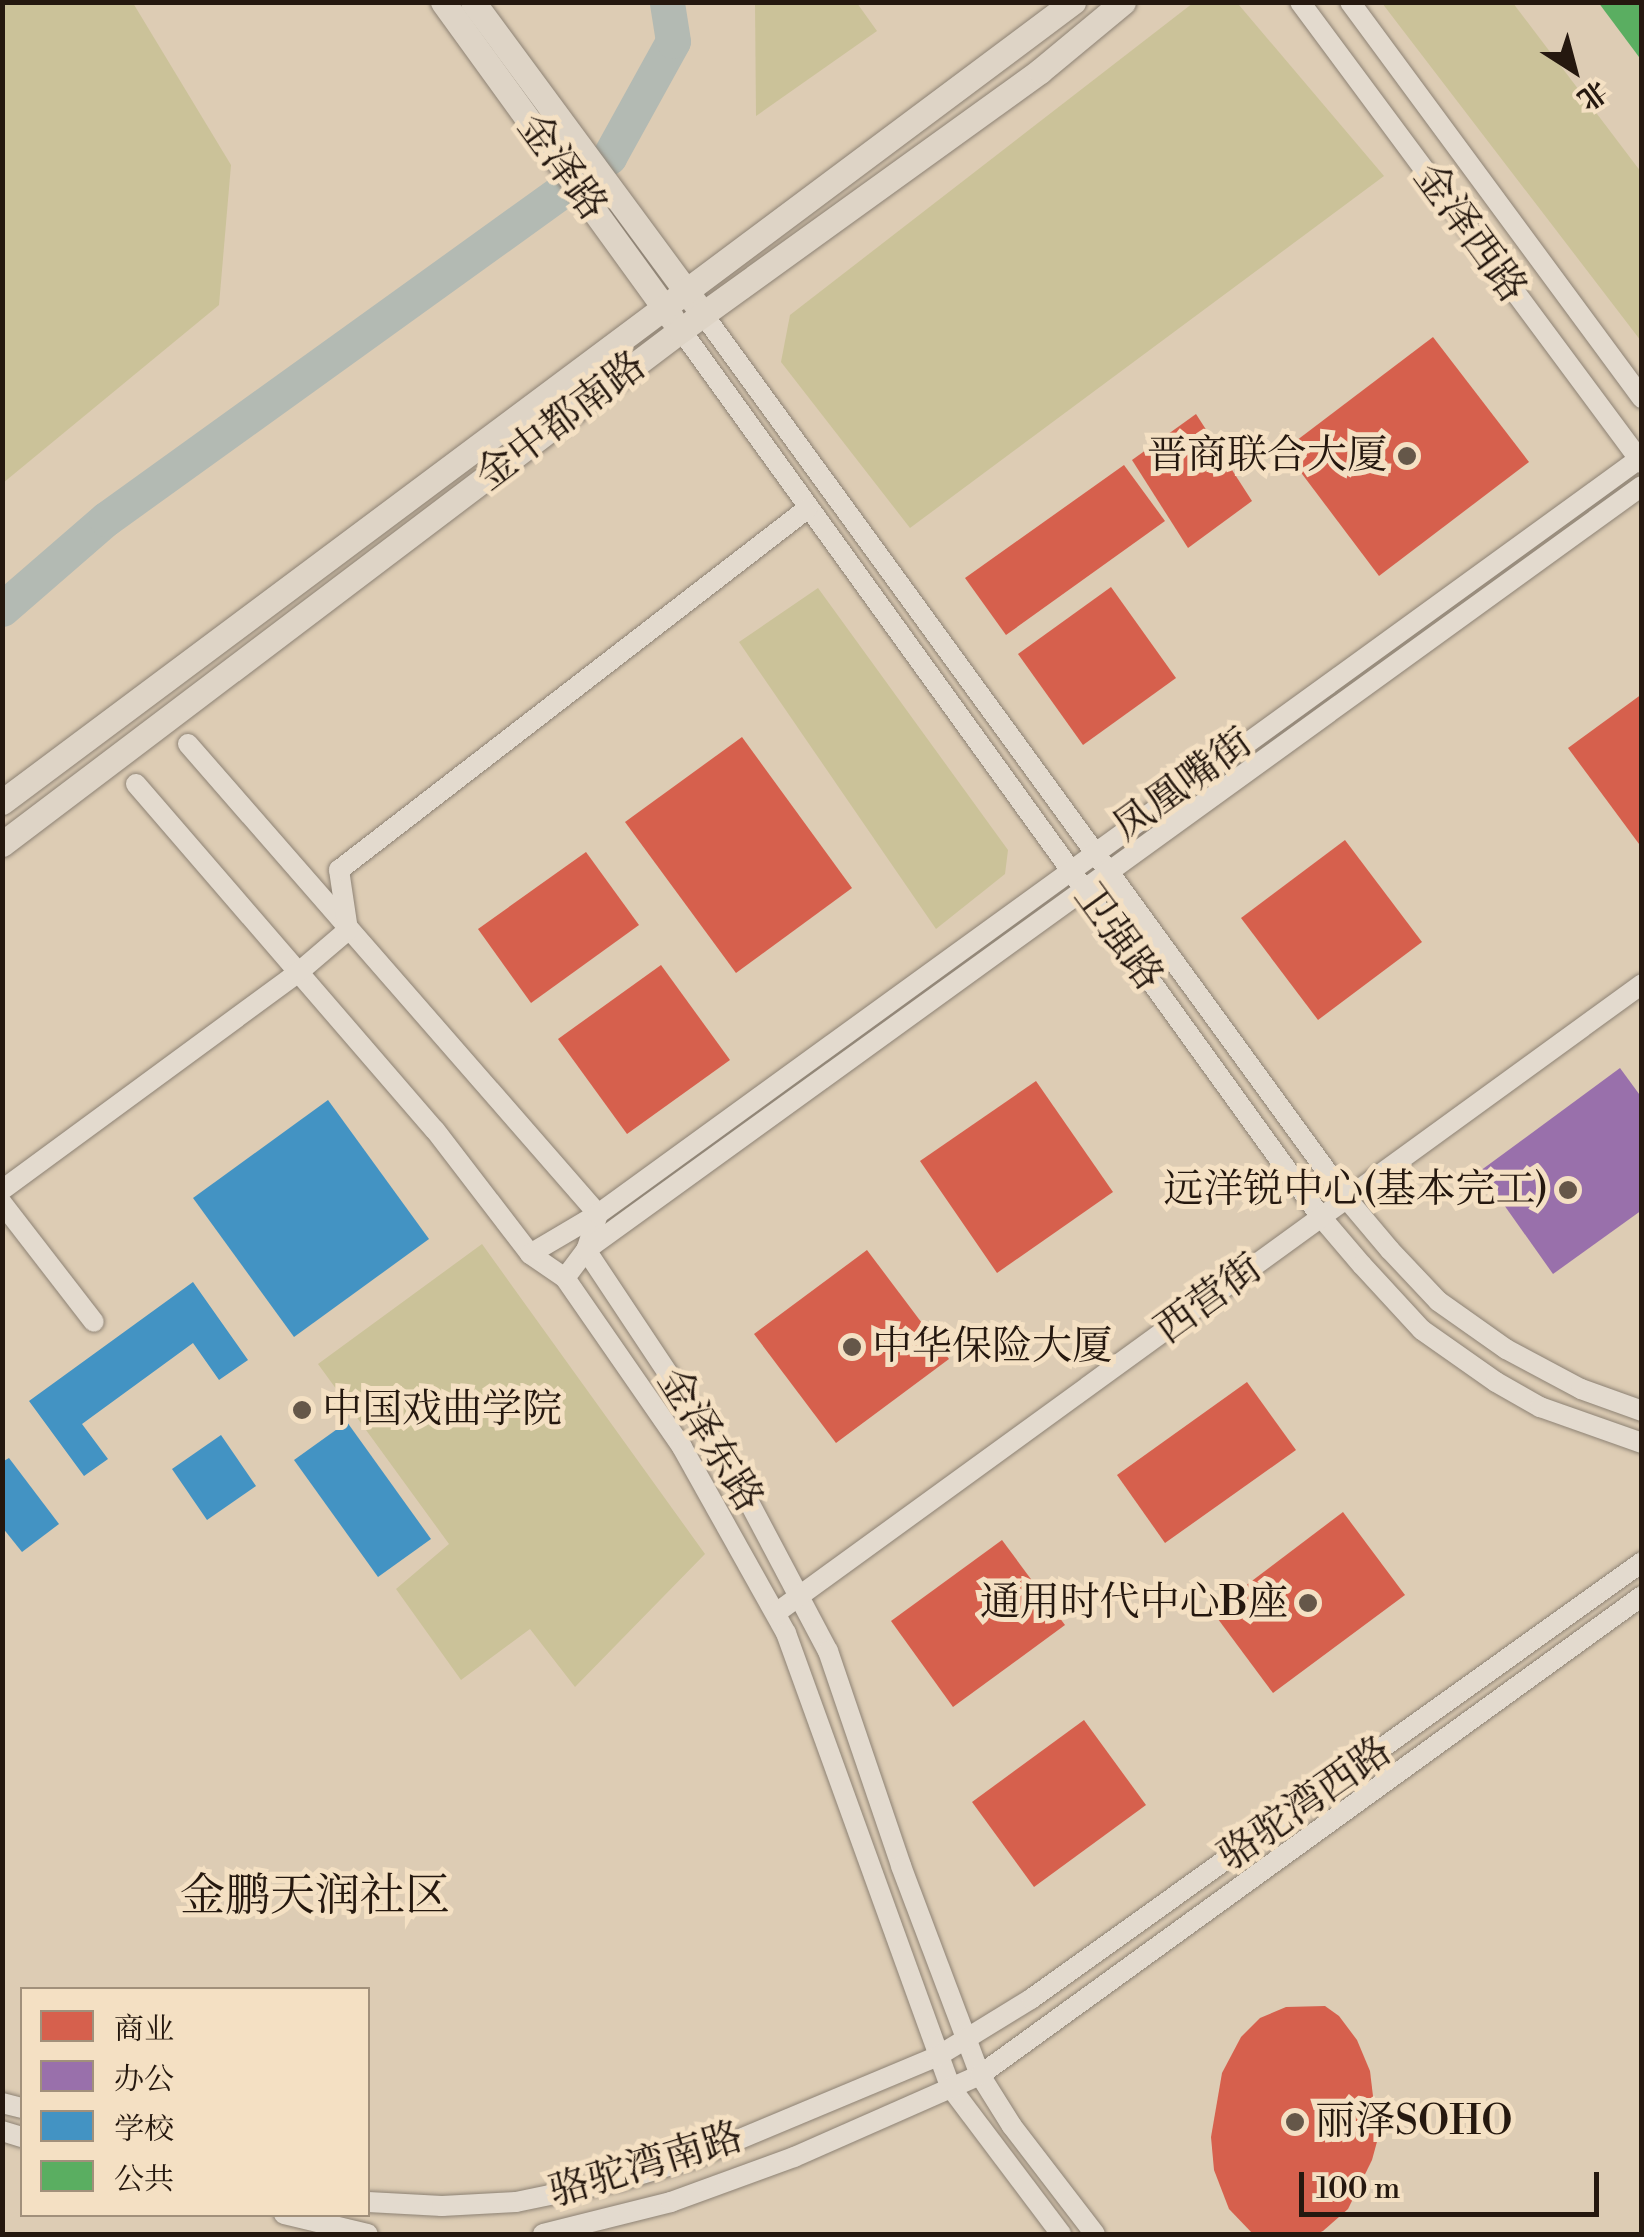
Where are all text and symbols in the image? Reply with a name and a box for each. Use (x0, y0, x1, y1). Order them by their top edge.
north arrow (1524, 20, 1624, 120)
text: 北 (1570, 72, 1614, 117)
street label: 金泽路 (507, 104, 617, 230)
street label: 金泽西路 (1404, 154, 1536, 312)
street label: 金中都南路 (467, 342, 655, 500)
place label: 晋商联合大厦 (1147, 432, 1387, 480)
marker: 晋商联合大厦 (1396, 445, 1418, 467)
street label: 凤凰嘴街 (1104, 719, 1262, 851)
street label: 卫强路 (1063, 874, 1173, 1000)
place label: 远洋锐中心(基本完工) (1163, 1166, 1548, 1214)
marker: 远洋锐中心(基本完工) (1557, 1179, 1579, 1201)
street label: 西营街 (1146, 1244, 1272, 1354)
place label: 中华保险大厦 (872, 1323, 1112, 1371)
marker: 中华保险大厦 (841, 1336, 863, 1358)
street label: 金泽东路 (647, 1359, 773, 1521)
place label: 中国戏曲学院 (322, 1386, 562, 1434)
marker: 中国戏曲学院 (291, 1399, 313, 1421)
place label: 通用时代中心B座 (980, 1579, 1288, 1627)
marker: 通用时代中心B座 (1297, 1592, 1319, 1614)
street label: 骆驼湾西路 (1209, 1727, 1401, 1881)
district label: 金鹏天润社区 (180, 1870, 450, 1924)
legend (20, 1987, 370, 2217)
text: 商业 (114, 2011, 174, 2049)
text: 办公 (114, 2061, 174, 2099)
place label: 丽泽SOHO (1315, 2098, 1513, 2146)
text: 学校 (114, 2111, 174, 2149)
marker: 丽泽SOHO (1284, 2111, 1306, 2133)
street label: 骆驼湾南路 (543, 2113, 749, 2217)
scale bar (1304, 2152, 1604, 2214)
text: 公共 (114, 2161, 174, 2199)
text: 100 m (1316, 2170, 1400, 2208)

